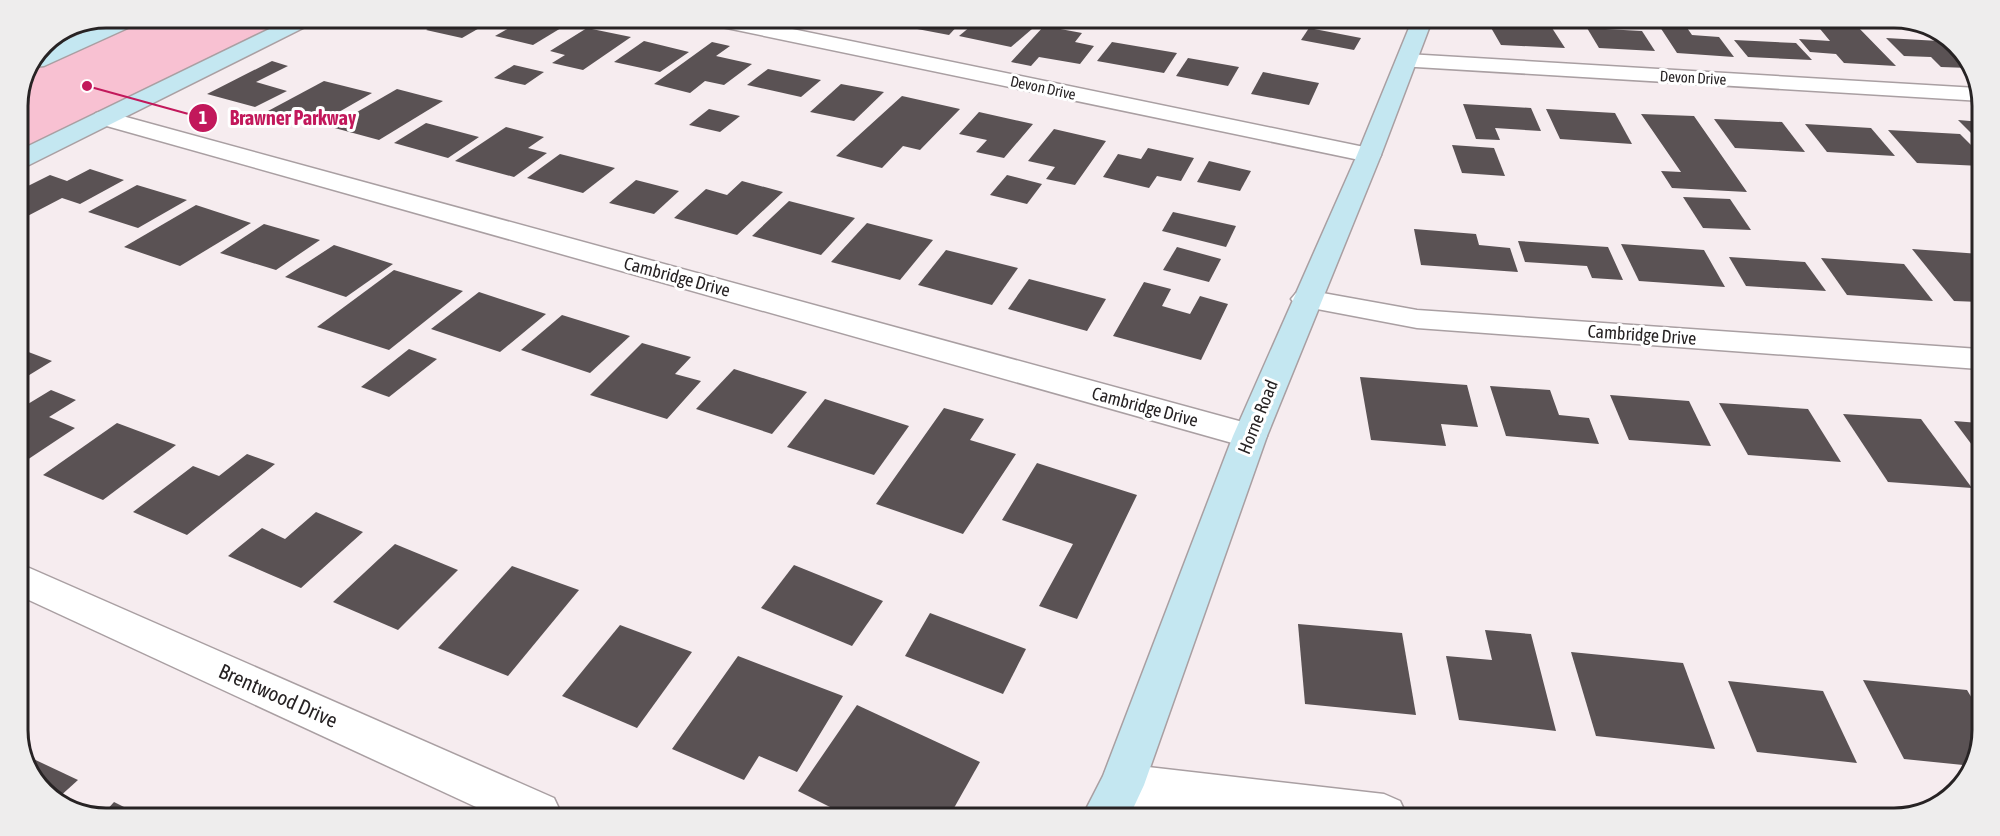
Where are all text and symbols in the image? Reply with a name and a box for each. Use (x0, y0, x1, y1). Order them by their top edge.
street label: Devon Drive (1659, 67, 1727, 88)
street label: Devon Drive (1009, 72, 1078, 103)
callout: Brawner Parkway (188, 99, 368, 137)
text: Brawner Parkway (230, 106, 357, 129)
text: 1 (199, 107, 207, 128)
street label: Cambridge Drive (622, 252, 732, 301)
street label: Cambridge Drive (1587, 320, 1697, 349)
street label: Horne Road (1233, 377, 1282, 457)
street label: Cambridge Drive (1090, 382, 1200, 431)
street label: Brentwood Drive (215, 658, 342, 732)

